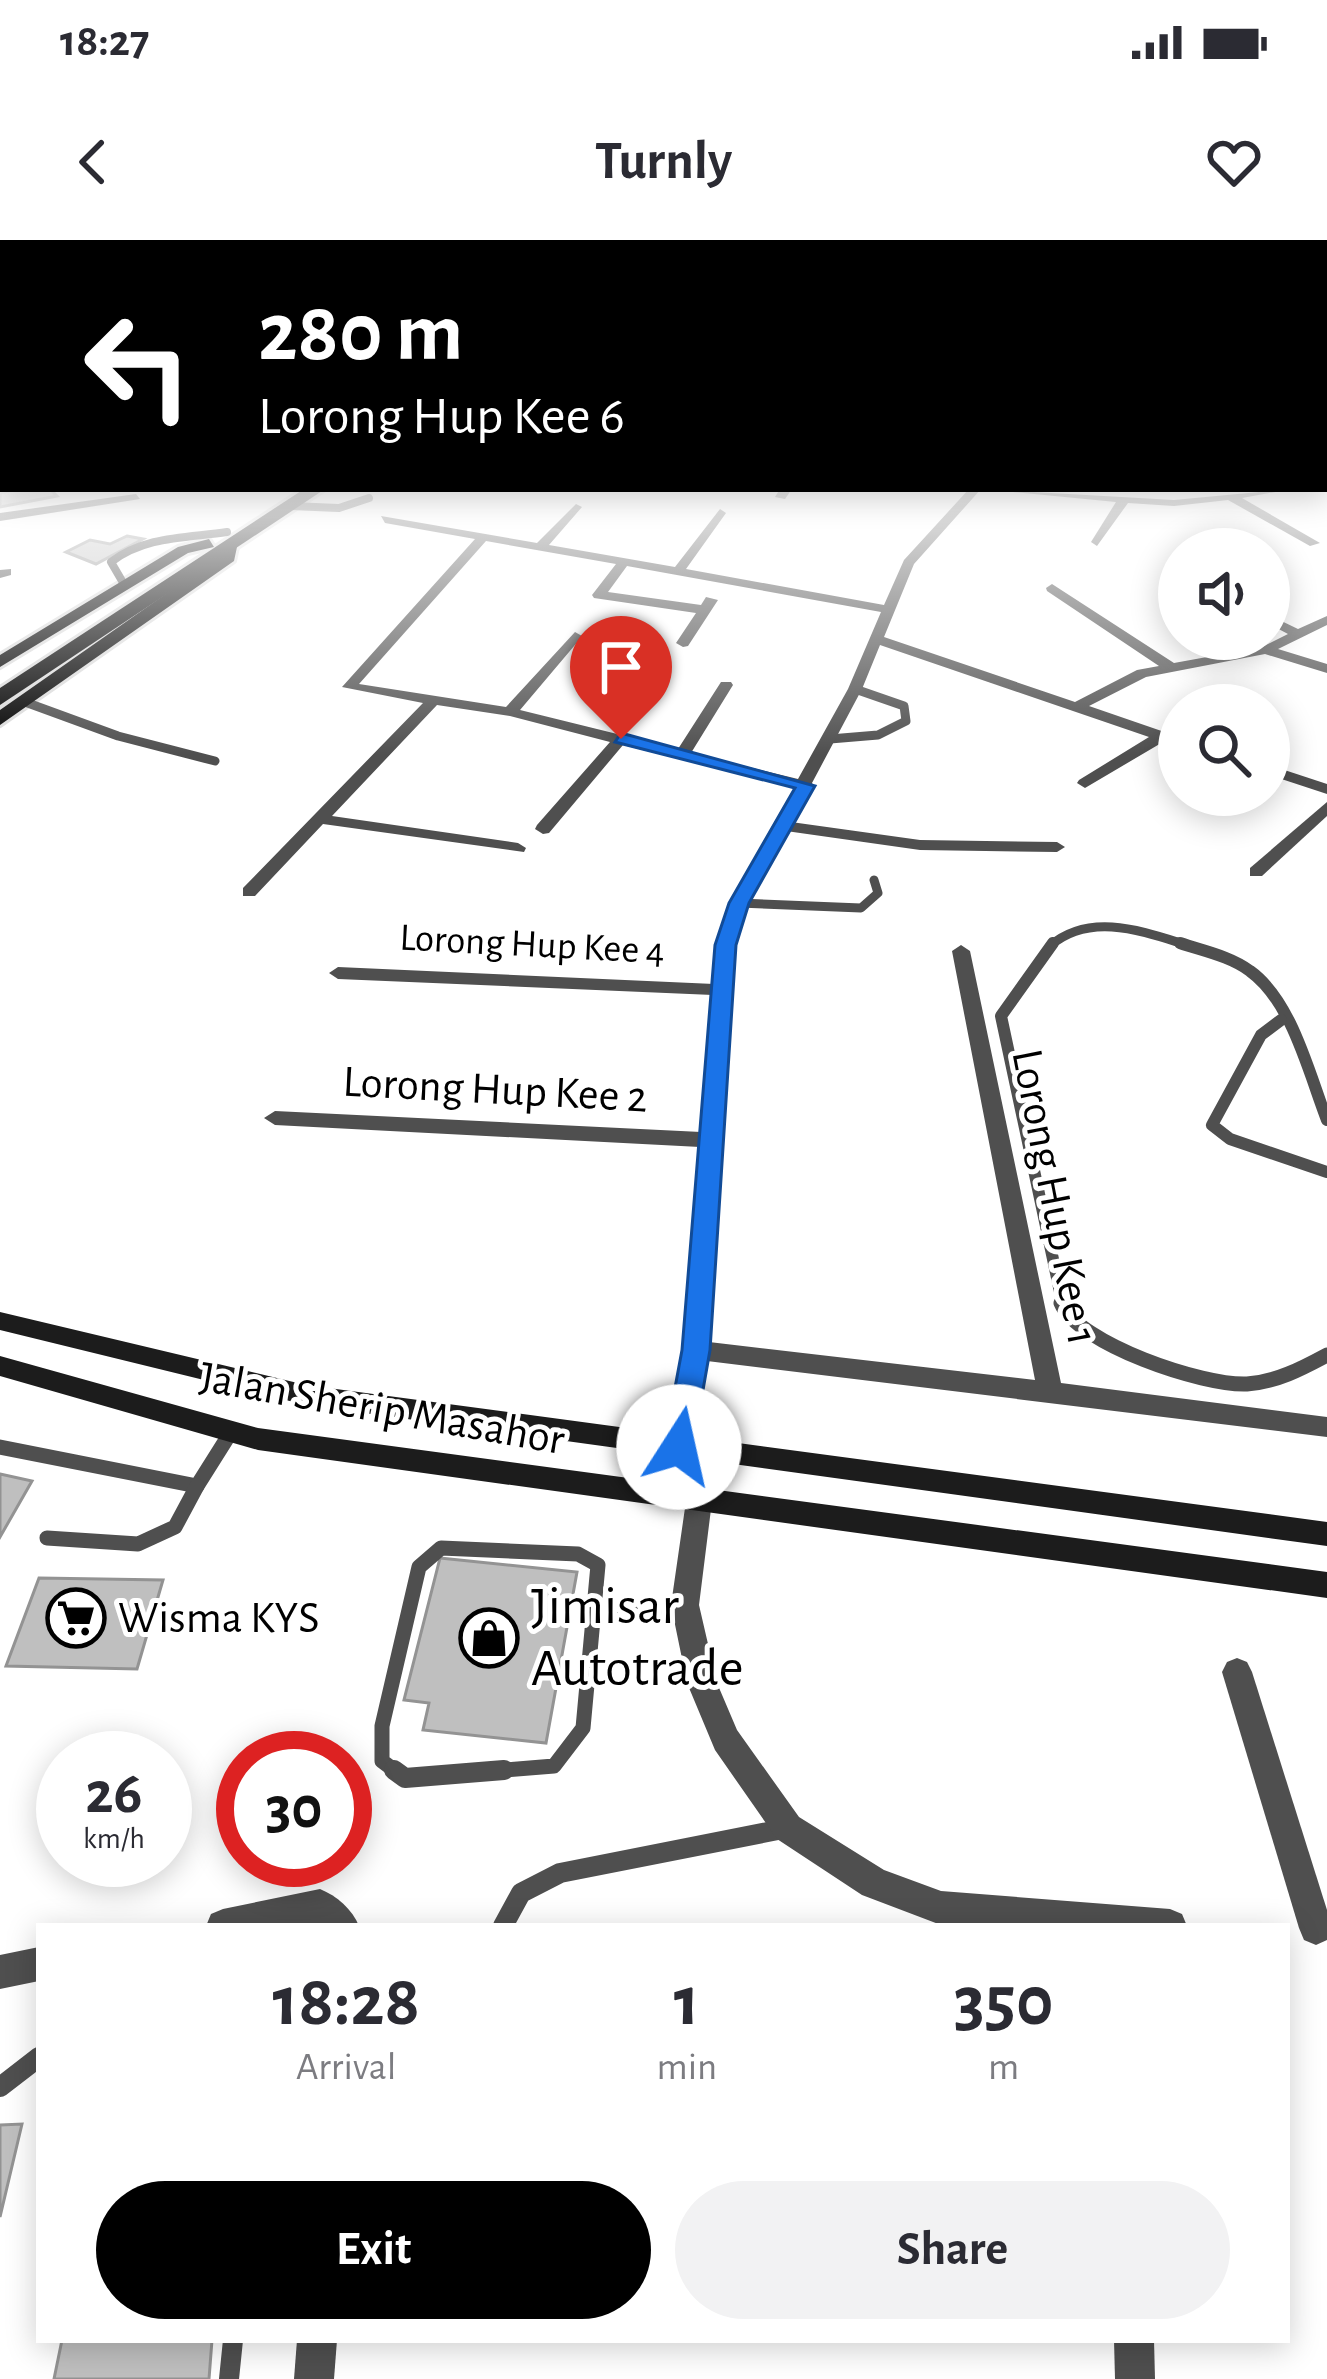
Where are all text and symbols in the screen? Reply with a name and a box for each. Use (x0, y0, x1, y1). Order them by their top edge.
text: 18:27 (60, 19, 149, 64)
icon: back (60, 129, 126, 195)
icon: heart (1201, 129, 1267, 195)
text: Turnly (595, 135, 732, 189)
icon: left (60, 288, 216, 444)
text: 280 m (258, 292, 463, 376)
text: Lorong Hup Kee 6 (258, 390, 625, 444)
map controls (1158, 528, 1290, 816)
button: sound (1158, 528, 1290, 660)
pin (570, 616, 672, 739)
icon: arrive (588, 634, 654, 700)
button: search (1158, 684, 1290, 816)
street label: Lorong Hup Kee 4 (398, 919, 666, 971)
street label: Lorong Hup Kee 1 (1003, 1045, 1105, 1349)
street label: Lorong Hup Kee 2 (342, 1060, 648, 1120)
street label: Jalan Sherip Masahor (196, 1355, 568, 1463)
position arrow (616, 1384, 742, 1510)
place label: Jimisar Autotrade (531, 1580, 744, 1696)
supermarket icon: Wisma KYS (45, 1587, 107, 1649)
place label: Wisma KYS (118, 1596, 320, 1641)
shop icon: Jimisar Autotrade (458, 1607, 520, 1669)
speed limit sign: 30 (216, 1731, 372, 1887)
text: 26 (85, 1764, 143, 1824)
text: km/h (83, 1824, 145, 1854)
text: 18:28 (273, 1966, 420, 2038)
text: 1 (674, 1966, 700, 2038)
text: 350 (954, 1966, 1053, 2038)
text: Arrival (296, 2048, 396, 2087)
text: min (656, 2048, 717, 2087)
text: m (988, 2048, 1019, 2087)
button: Exit (96, 2181, 651, 2319)
button: Share (675, 2181, 1230, 2319)

